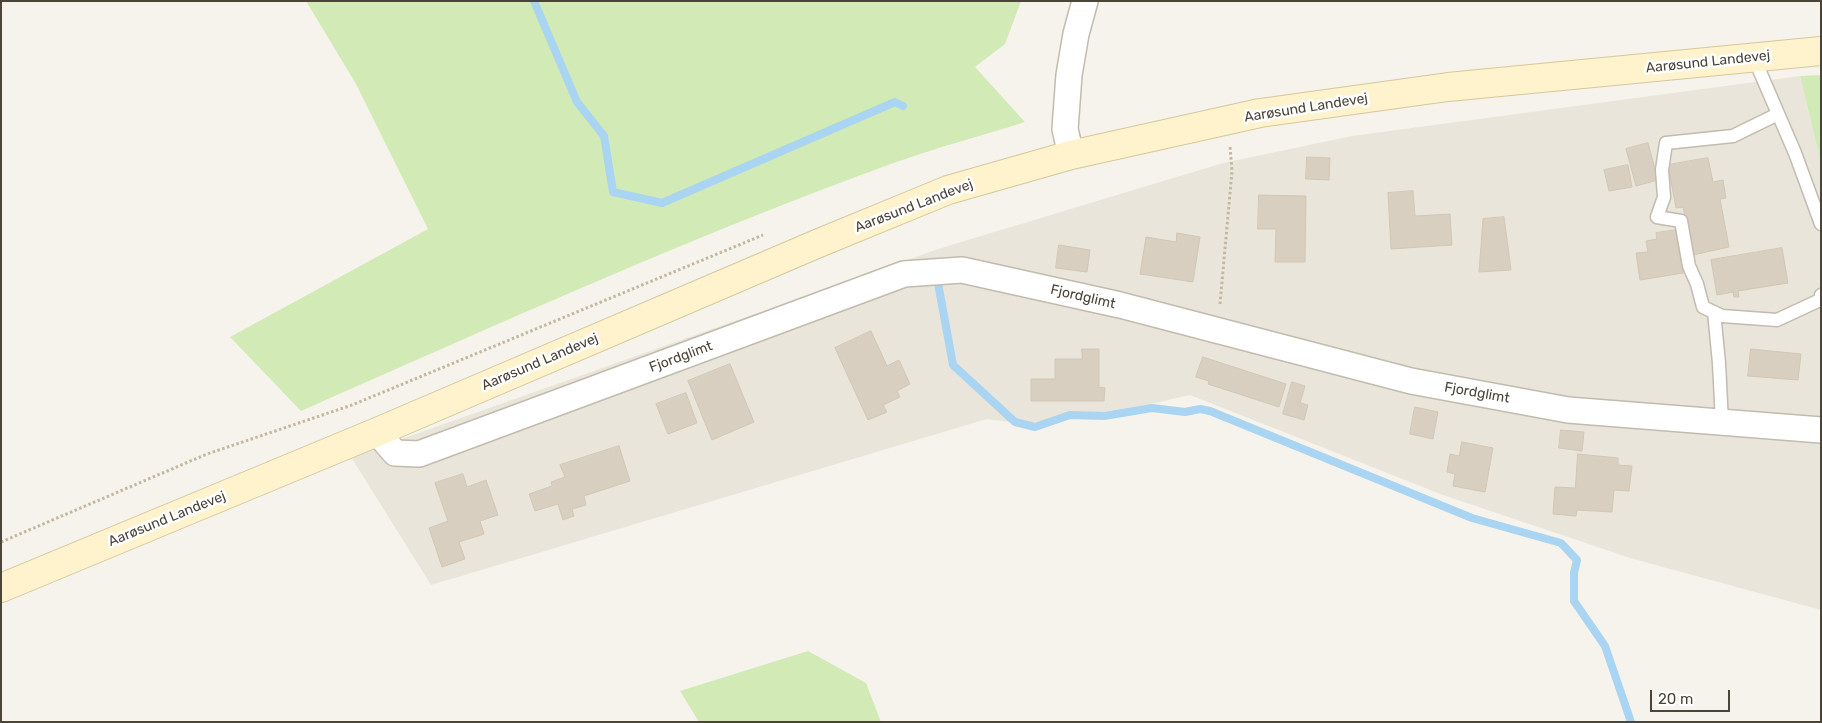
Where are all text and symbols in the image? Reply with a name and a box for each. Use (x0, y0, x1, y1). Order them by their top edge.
street label: Aarøsund Landevej (1645, 47, 1771, 77)
street label: Aarøsund Landevej (1243, 90, 1369, 126)
street label: Aarøsund Landevej (853, 176, 975, 236)
street label: Fjordglimt (1049, 281, 1117, 313)
street label: Aarøsund Landevej (479, 330, 601, 394)
street label: Fjordglimt (647, 338, 715, 376)
street label: Fjordglimt (1443, 379, 1511, 407)
street label: Aarøsund Landevej (106, 488, 228, 550)
scale bar (1652, 680, 1732, 712)
text: 20 m (1658, 690, 1693, 708)

